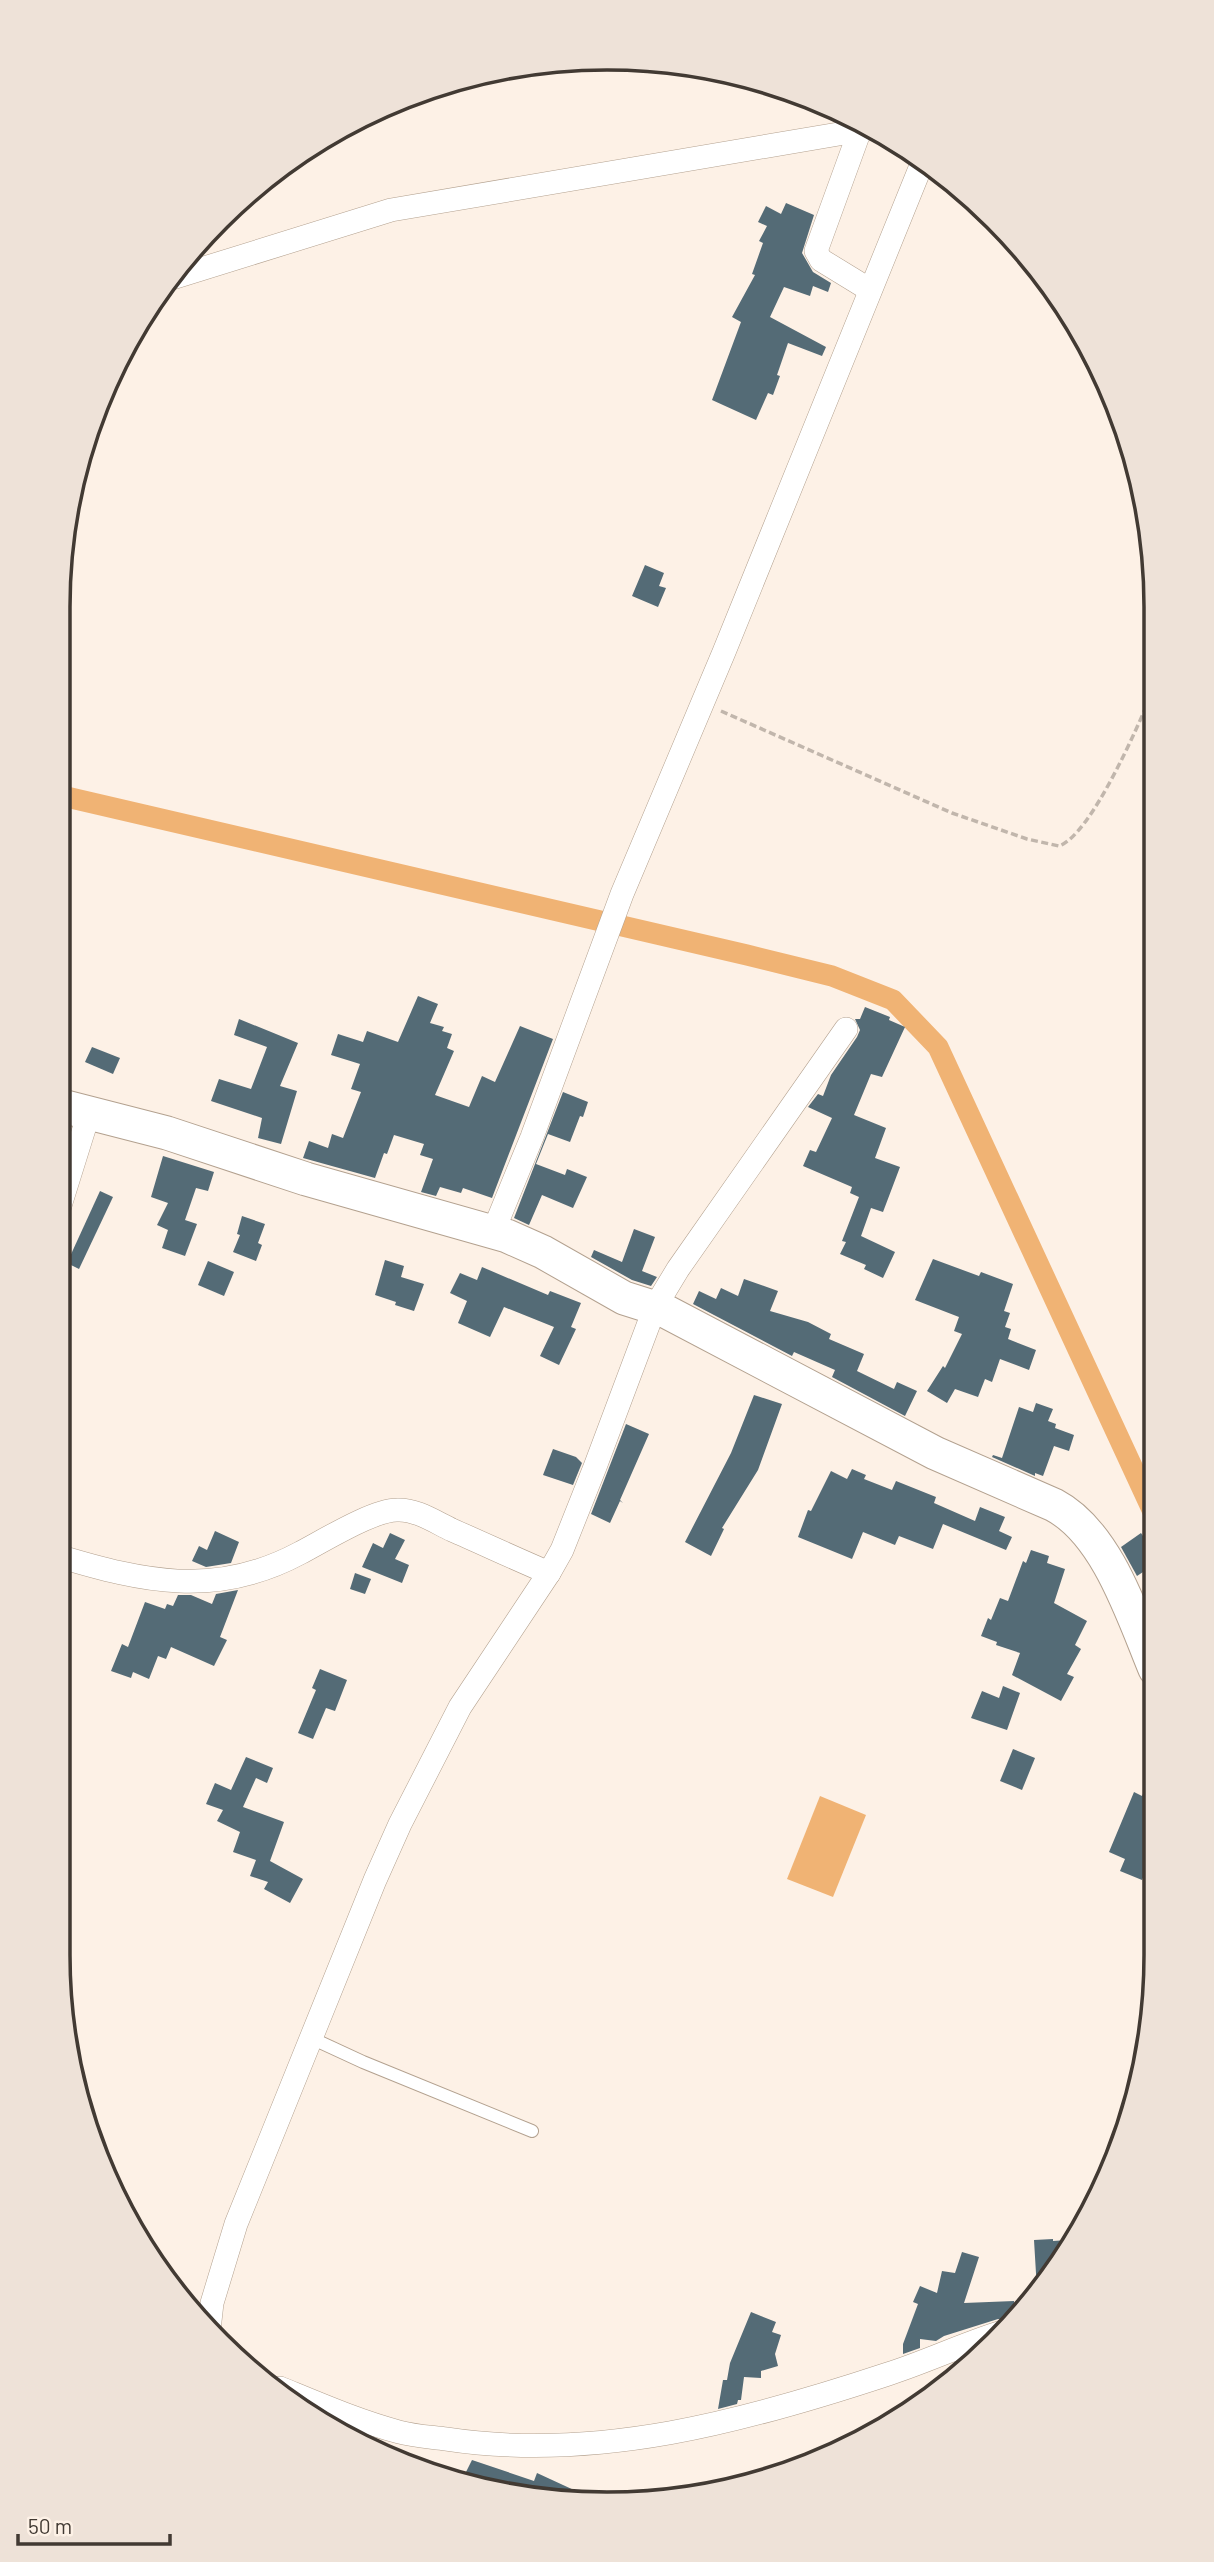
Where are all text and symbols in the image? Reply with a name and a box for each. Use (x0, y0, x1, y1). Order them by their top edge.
scale bar (18, 2502, 170, 2546)
text: 50 m (28, 2513, 72, 2538)

